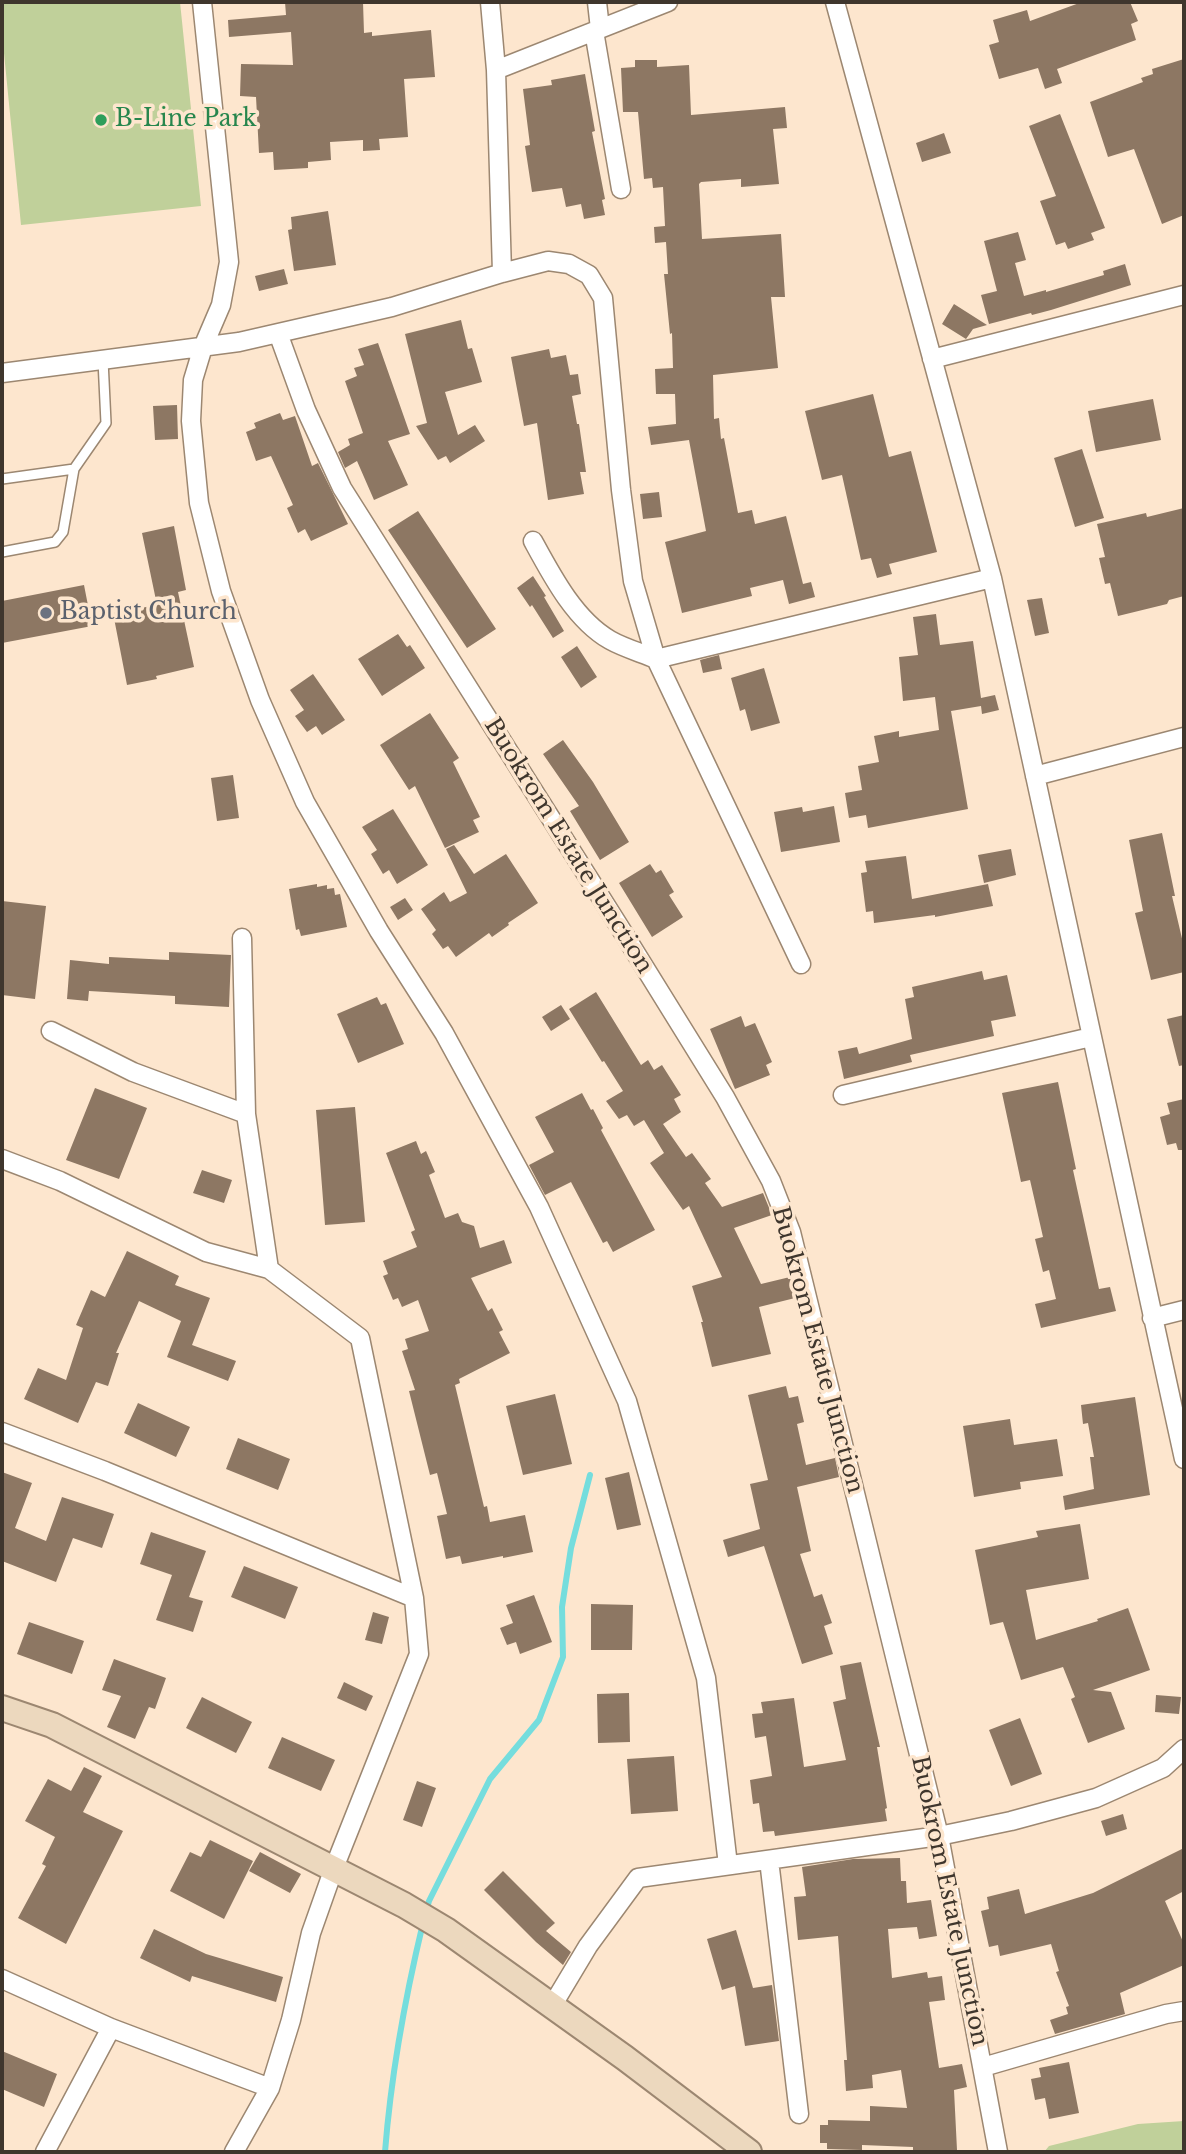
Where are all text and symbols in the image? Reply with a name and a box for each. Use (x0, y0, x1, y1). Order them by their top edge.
place label: B-Line Park (115, 106, 257, 134)
marker: B-Line Park (93, 112, 109, 128)
place label: Baptist Church (60, 599, 237, 627)
marker: Baptist Church (38, 605, 54, 621)
street label: Buokrom Estate Junction (478, 713, 658, 979)
street label: Buokrom Estate Junction (765, 1204, 869, 1496)
street label: Buokrom Estate Junction (905, 1753, 993, 2049)

